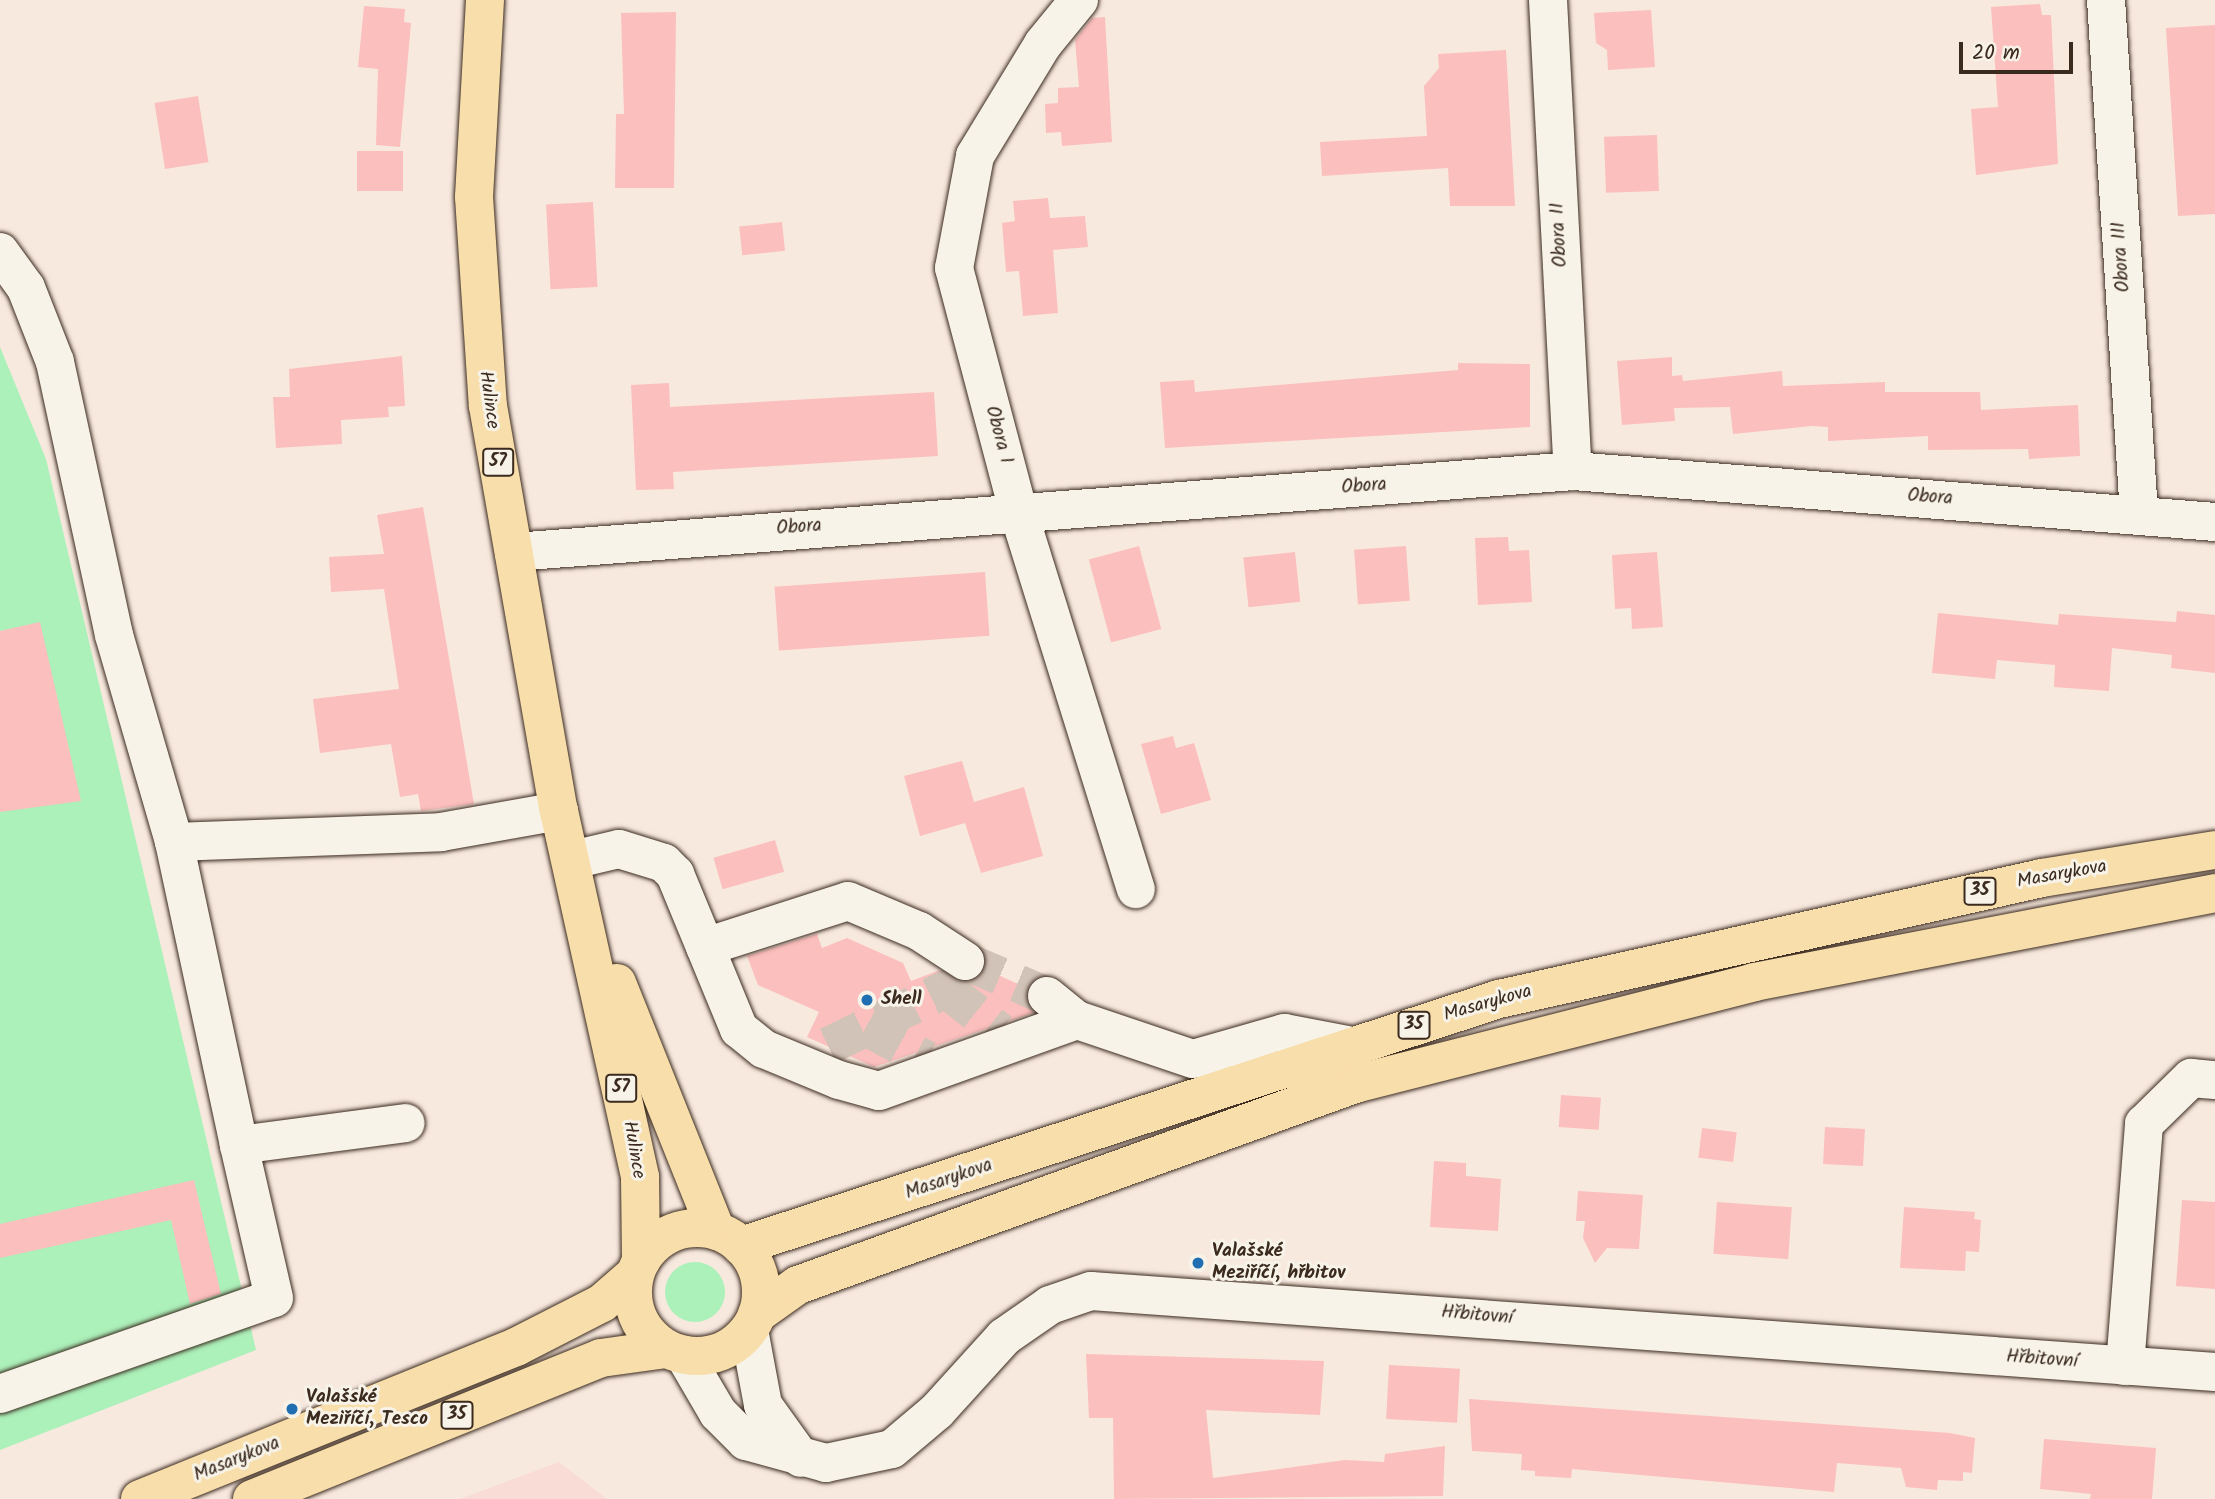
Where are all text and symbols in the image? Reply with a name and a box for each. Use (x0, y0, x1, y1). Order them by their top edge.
scale bar (1963, 28, 2077, 72)
text: 20 m (1972, 37, 2020, 70)
street label: Obora II (1547, 202, 1573, 268)
street label: Obora III (2108, 221, 2136, 293)
street label: Hulince (473, 370, 503, 430)
street label: Obora I (979, 404, 1017, 466)
road number: 57 (480, 448, 516, 476)
street label: Obora (1341, 474, 1387, 500)
street label: Obora (1907, 485, 1953, 511)
street label: Obora (776, 515, 822, 541)
street label: Masarykova (2015, 856, 2109, 894)
road number: 35 (1962, 876, 1997, 906)
street label: Masarykova (1441, 981, 1535, 1027)
place label: Shell (881, 989, 922, 1011)
marker: Shell (859, 992, 875, 1008)
road number: 35 (1396, 1010, 1432, 1040)
road number: 57 (604, 1073, 638, 1102)
street label: Hulince (617, 1119, 649, 1181)
street label: Masarykova (902, 1154, 996, 1206)
place label: Valašské Meziříčí, hřbitov (1212, 1241, 1345, 1285)
marker: Valašské Meziříčí, hřbitov (1190, 1255, 1206, 1271)
street label: Hřbitovní (1440, 1302, 1514, 1330)
street label: Hřbitovní (2005, 1346, 2079, 1374)
place label: Valašské Meziříčí, Tesco (306, 1387, 428, 1431)
road number: 35 (440, 1400, 475, 1430)
marker: Valašské Meziříčí, Tesco (284, 1401, 300, 1417)
street label: Masarykova (191, 1432, 283, 1488)

